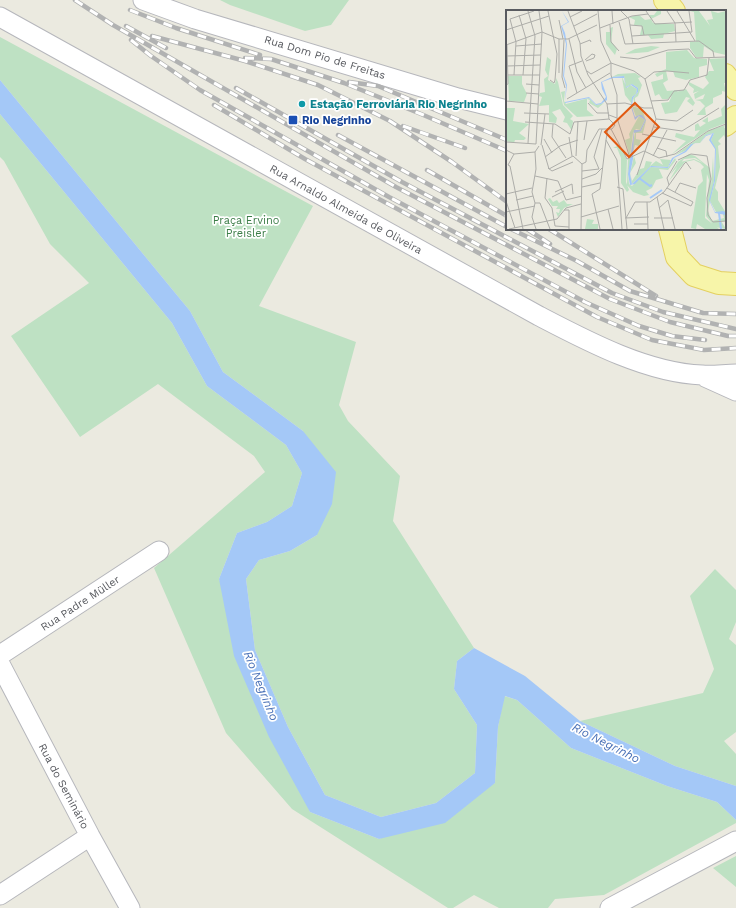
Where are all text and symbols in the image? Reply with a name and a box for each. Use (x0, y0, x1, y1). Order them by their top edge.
inset map (506, 10, 726, 230)
street label: Rua Dom Pio de Freitas (263, 33, 387, 82)
place label: Estação Ferroviária Rio Negrinho (310, 98, 488, 111)
marker: Estação Ferroviária Rio Negrinho (297, 99, 307, 109)
marker: Rio Negrinho (287, 114, 299, 126)
place label: Rio Negrinho (302, 114, 372, 127)
street label: Rua Arnaldo Almeida de Oliveira (267, 162, 424, 257)
park label: Praça Ervino Preisler (213, 214, 279, 240)
street label: Rua Padre Müller (38, 573, 123, 634)
water label: Rio Negrinho (241, 649, 281, 723)
water label: Rio Negrinho (570, 720, 642, 766)
street label: Rua do Seminário (36, 741, 92, 831)

